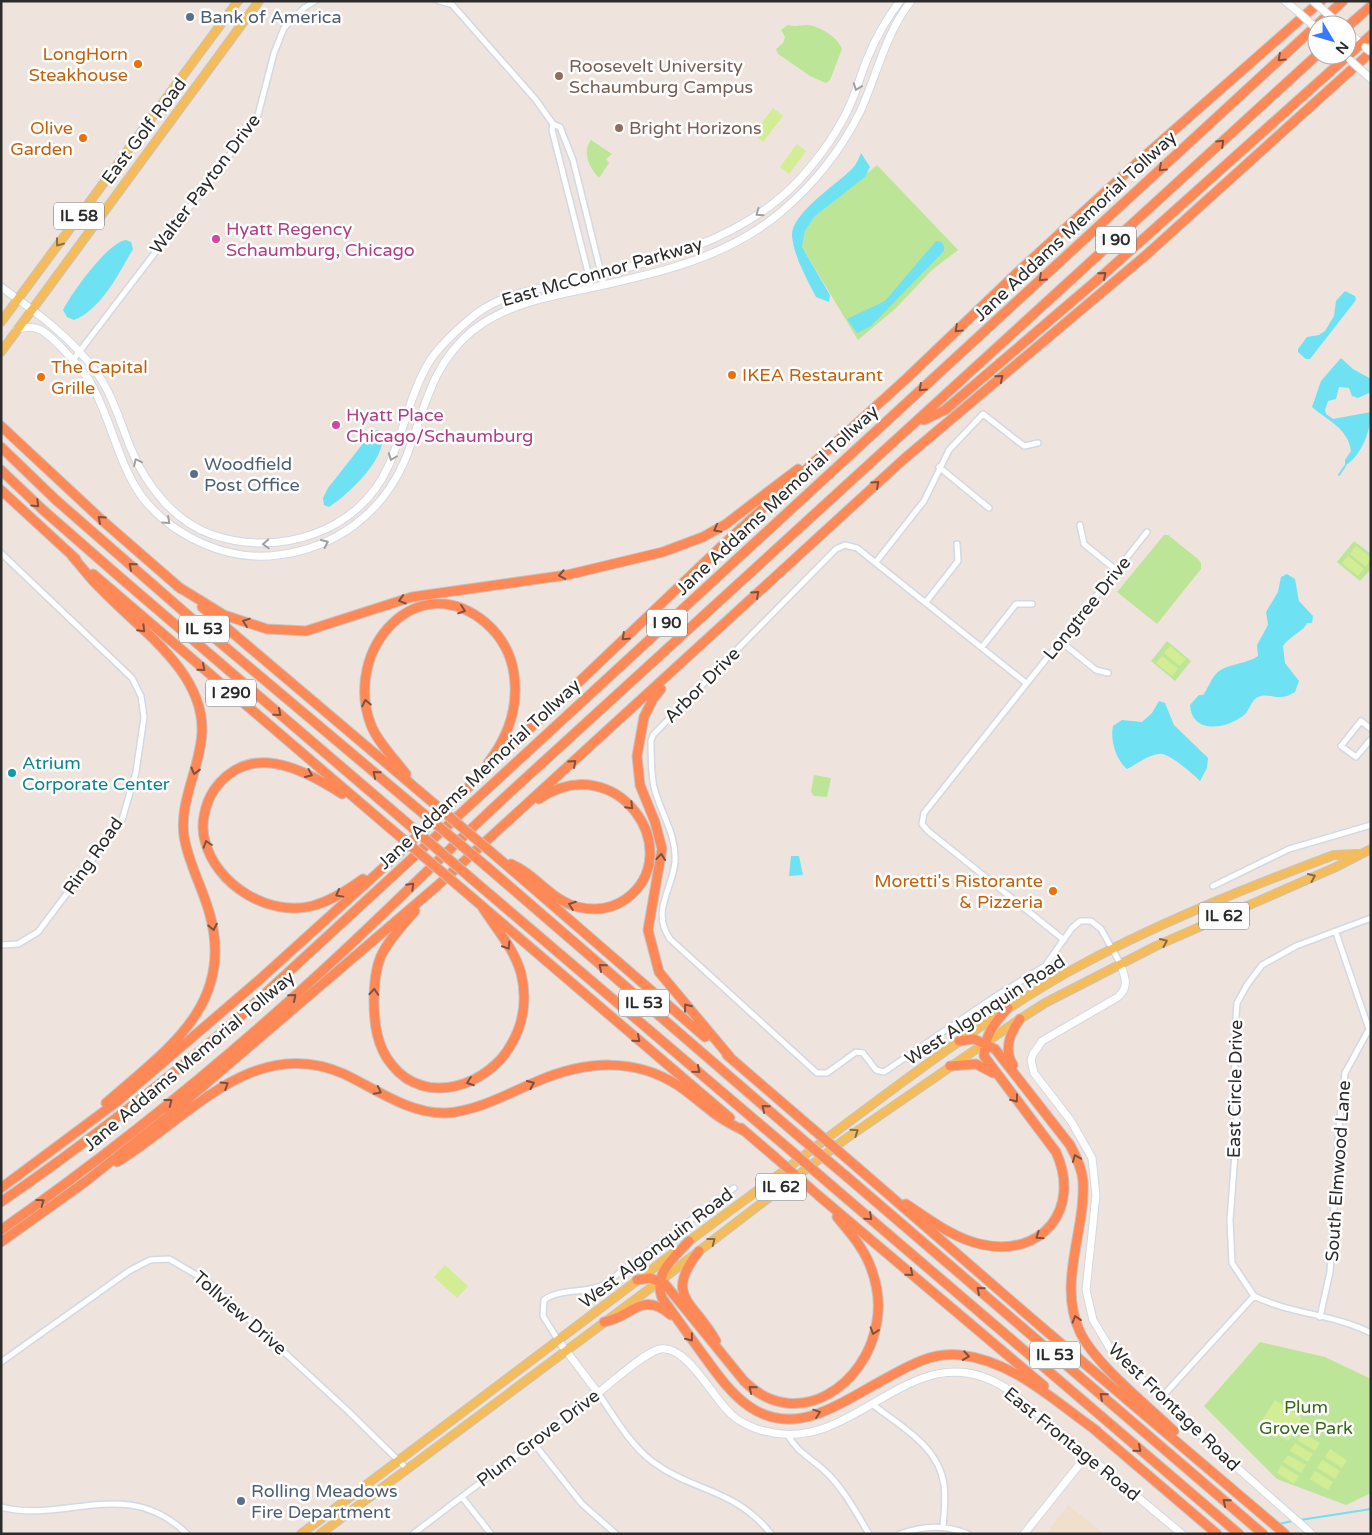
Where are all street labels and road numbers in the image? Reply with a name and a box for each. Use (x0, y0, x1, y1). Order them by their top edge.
street label: East Golf Road (97, 73, 191, 189)
street label: Walter Payton Drive (145, 110, 265, 258)
street label: Jane Addams Memorial Tollway (969, 126, 1181, 326)
road number: IL 58 (54, 202, 104, 230)
road number: I 90 (1096, 226, 1136, 254)
street label: East McConnor Parkway (499, 233, 705, 311)
street label: Jane Addams Memorial Tollway (671, 400, 883, 600)
street label: Longtree Drive (1039, 552, 1135, 664)
road number: I 90 (647, 610, 687, 636)
road number: IL 53 (179, 616, 229, 642)
street label: Arbor Drive (659, 642, 745, 728)
street label: Jane Addams Memorial Tollway (373, 674, 585, 874)
road number: I 290 (206, 680, 256, 706)
street label: Ring Road (58, 813, 128, 899)
road number: IL 62 (1199, 902, 1249, 929)
street label: West Algonquin Road (901, 950, 1069, 1070)
street label: Jane Addams Memorial Tollway (79, 966, 299, 1156)
road number: IL 53 (619, 990, 669, 1016)
street label: East Circle Drive (1223, 1020, 1247, 1158)
street label: South Elmwood Lane (1321, 1080, 1355, 1262)
road number: IL 62 (756, 1174, 806, 1200)
street label: West Algonquin Road (575, 1183, 737, 1313)
street label: Tollview Drive (189, 1266, 291, 1360)
street label: West Frontage Road (1103, 1338, 1245, 1476)
road number: IL 53 (1030, 1342, 1080, 1368)
street label: East Frontage Road (999, 1382, 1145, 1506)
street label: Plum Grove Drive (472, 1385, 604, 1491)

